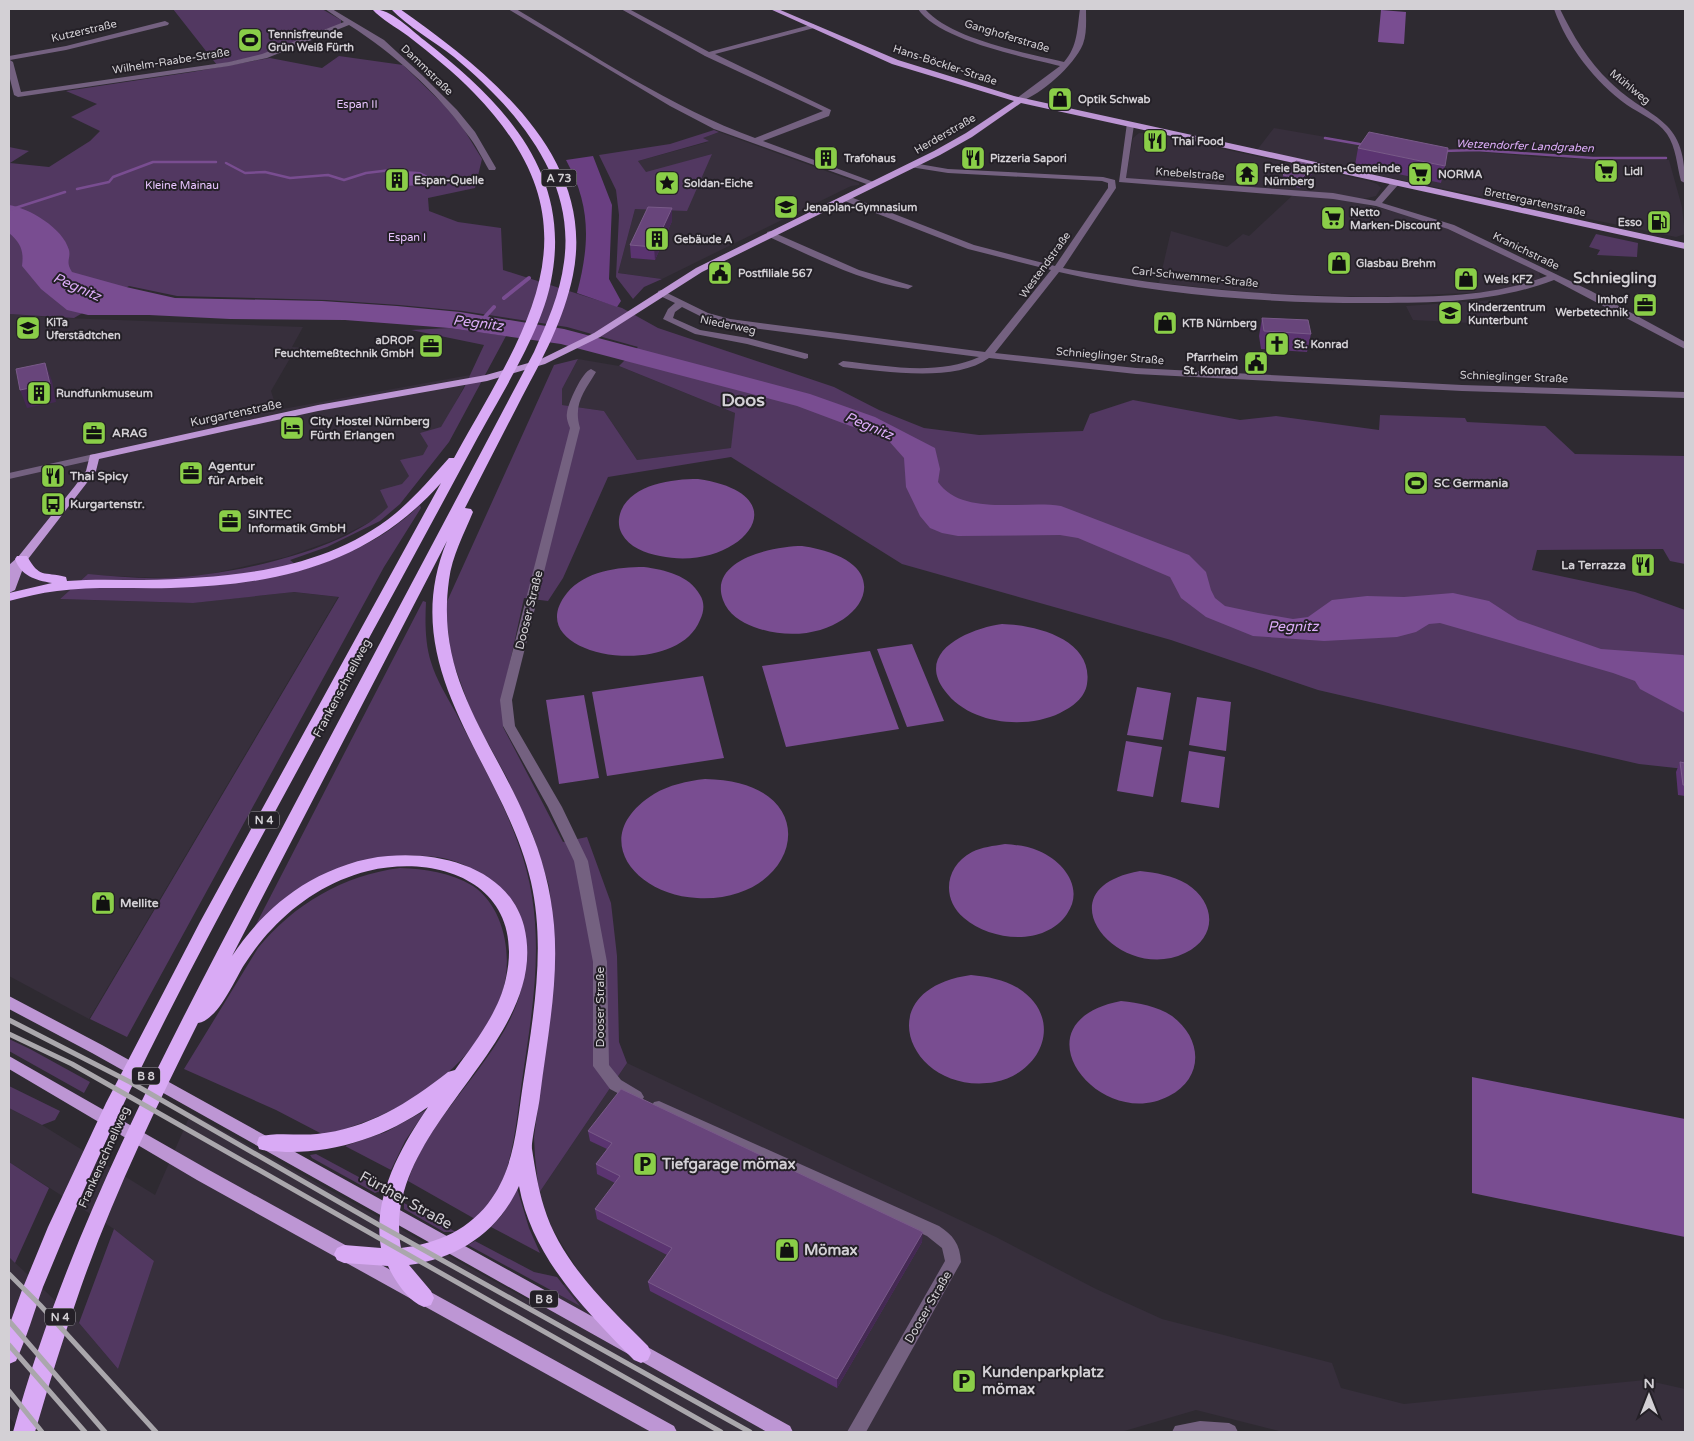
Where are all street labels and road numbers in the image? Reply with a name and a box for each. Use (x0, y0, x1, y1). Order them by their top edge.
street label: Kutzerstraße (50, 17, 118, 45)
street label: Ganghoferstraße (963, 17, 1051, 55)
street label: Dammstraße (398, 42, 456, 98)
street label: Hans-Böckler-Straße (891, 42, 999, 88)
street label: Wilhelm-Raabe-Straße (111, 45, 231, 77)
street label: Mühlweg (1607, 67, 1653, 107)
street label: Herderstraße (912, 111, 978, 157)
street label: Knebelstraße (1155, 165, 1225, 183)
road number: A 73 (542, 170, 576, 187)
street label: Brettergartenstraße (1483, 185, 1587, 219)
street label: Westendstraße (1017, 229, 1073, 301)
street label: Kranichstraße (1491, 229, 1561, 273)
street label: Carl-Schwemmer-Straße (1131, 264, 1259, 290)
street label: Niederweg (699, 313, 757, 337)
street label: Schnieglinger Straße (1055, 345, 1165, 367)
street label: Schnieglinger Straße (1460, 369, 1568, 385)
street label: Kurgartenstraße (189, 396, 283, 430)
street label: Dooser Straße (512, 569, 546, 651)
street label: Frankenschnellweg (310, 636, 374, 740)
road number: N 4 (249, 812, 279, 828)
street label: Dooser Straße (593, 966, 607, 1047)
road number: B 8 (132, 1068, 160, 1084)
street label: Frankenschnellweg (75, 1104, 133, 1210)
street label: Fürther Straße (357, 1167, 455, 1233)
street label: Dooser Straße (902, 1268, 954, 1345)
road number: B 8 (530, 1290, 558, 1308)
road number: N 4 (45, 1308, 75, 1325)

